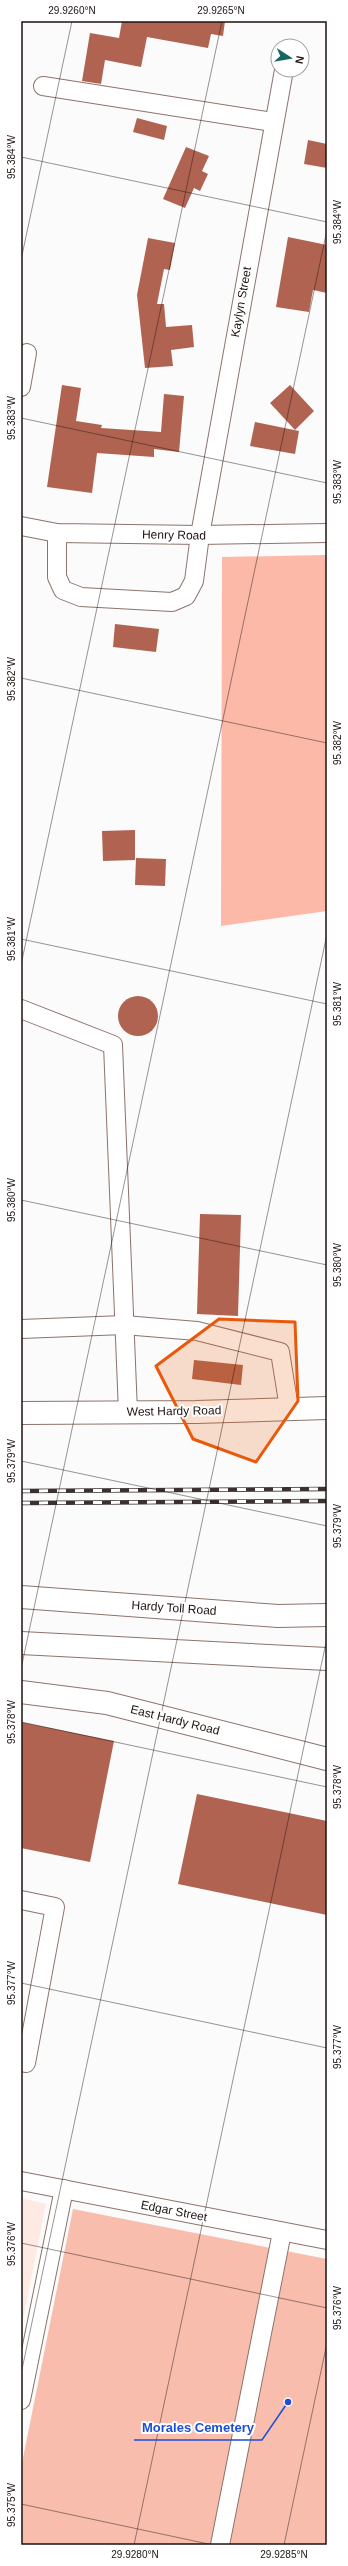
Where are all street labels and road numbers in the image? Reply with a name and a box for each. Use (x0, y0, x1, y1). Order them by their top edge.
street label: Kaylyn Street (228, 265, 254, 338)
street label: Henry Road (142, 527, 206, 543)
street label: West Hardy Road (127, 1403, 221, 1419)
street label: Hardy Toll Road (131, 1598, 217, 1618)
street label: East Hardy Road (129, 1702, 221, 1738)
street label: Edgar Street (140, 2198, 209, 2224)

